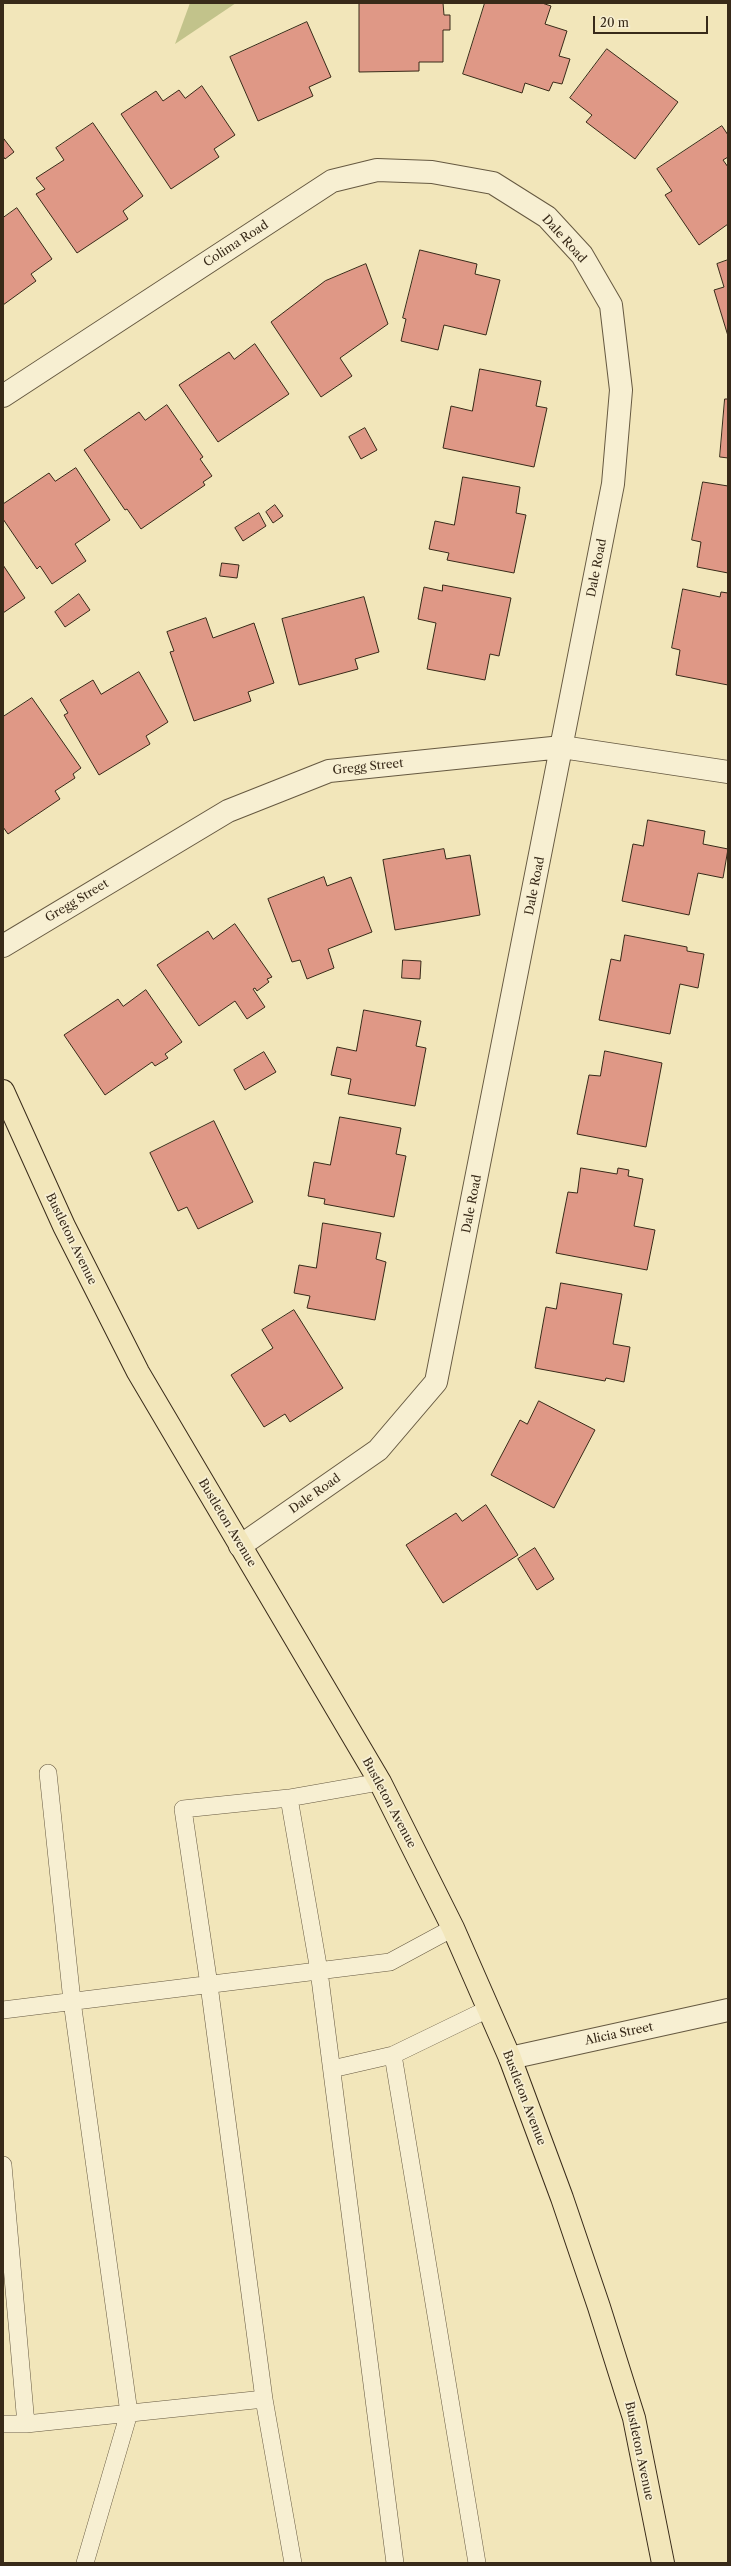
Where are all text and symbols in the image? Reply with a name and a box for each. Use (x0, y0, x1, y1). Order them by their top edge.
scale bar (595, 8, 710, 34)
text: 20 m (600, 15, 629, 30)
street label: Dale Road (539, 212, 589, 266)
street label: Colima Road (201, 218, 271, 270)
street label: Dale Road (584, 538, 610, 598)
street label: Gregg Street (332, 756, 404, 778)
street label: Dale Road (522, 856, 548, 916)
street label: Gregg Street (43, 877, 111, 925)
street label: Dale Road (459, 1174, 485, 1234)
street label: Bustleton Avenue (43, 1191, 99, 1287)
street label: Dale Road (287, 1471, 343, 1517)
street label: Bustleton Avenue (195, 1476, 259, 1570)
street label: Bustleton Avenue (359, 1755, 419, 1851)
street label: Alicia Street (583, 2020, 655, 2048)
street label: Bustleton Avenue (499, 2049, 549, 2147)
street label: Bustleton Avenue (622, 2400, 656, 2502)

